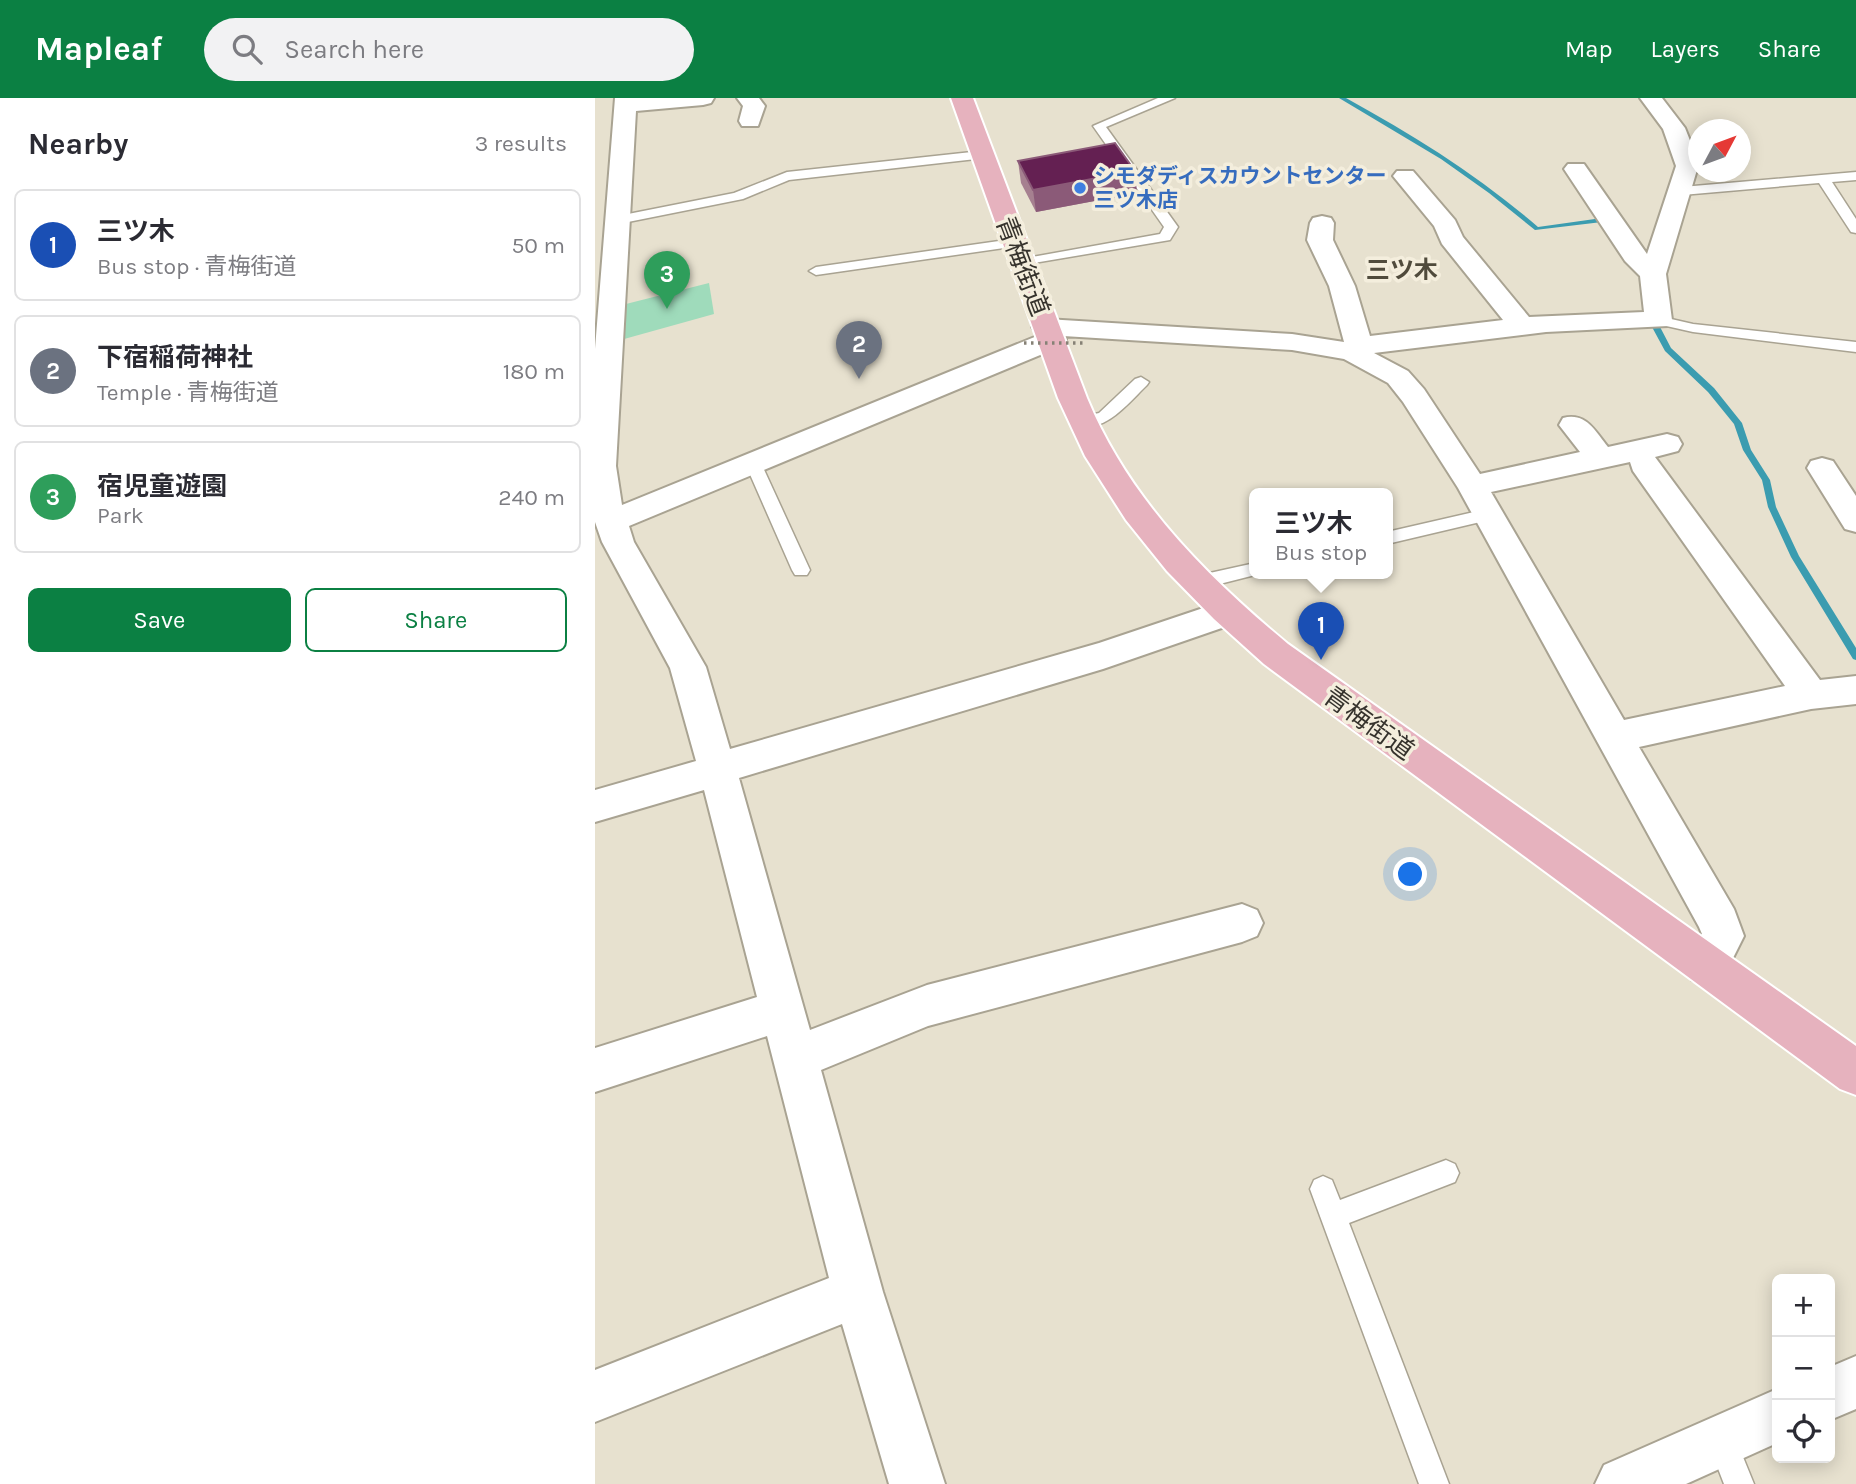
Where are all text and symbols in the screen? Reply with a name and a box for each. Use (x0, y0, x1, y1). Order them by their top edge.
search box (204, 18, 694, 81)
text: Mapleaf (35, 30, 162, 68)
icon: search (228, 30, 266, 68)
text: Search here (284, 34, 424, 65)
text: Map (1565, 35, 1613, 63)
text: Layers (1651, 35, 1720, 63)
text: Share (1758, 35, 1821, 63)
north arrow (1688, 119, 1751, 182)
text: Nearby (28, 126, 128, 162)
text: 3 results (475, 130, 567, 157)
place label: シモダディスカウントセンター 三ツ木店 (1094, 164, 1387, 212)
marker: シモダディスカウントセンター 三ツ木店 (1072, 180, 1088, 196)
street label: 青梅街道 (989, 212, 1056, 320)
text: 三ツ木 (97, 216, 175, 247)
text: 1 (49, 232, 57, 259)
text: 50 m (511, 232, 565, 259)
pin: 3 (644, 251, 690, 309)
text: Bus stop · 青梅街道 (97, 253, 297, 280)
district label: 三ツ木 (1366, 256, 1438, 284)
pin: 2 (836, 321, 882, 379)
text: 下宿稲荷神社 (97, 342, 253, 373)
text: 2 (46, 358, 60, 385)
text: 180 m (503, 358, 565, 385)
text: Temple · 青梅街道 (97, 379, 279, 406)
text: 宿児童遊園 (97, 471, 227, 502)
text: 3 (46, 484, 60, 511)
text: 240 m (498, 484, 565, 511)
popup (1249, 488, 1393, 579)
text: Park (97, 502, 144, 529)
text: 三ツ木 (1275, 508, 1353, 539)
text: Bus stop (1275, 539, 1367, 566)
button: Save (28, 588, 291, 652)
button: Share (305, 588, 567, 652)
pin: 1 (1298, 602, 1344, 660)
street label: 青梅街道 (1318, 680, 1420, 767)
your location (1393, 857, 1427, 891)
map controls (1772, 1274, 1835, 1463)
button: + (1772, 1274, 1835, 1337)
button: − (1772, 1337, 1835, 1400)
button: locate (1772, 1400, 1835, 1463)

